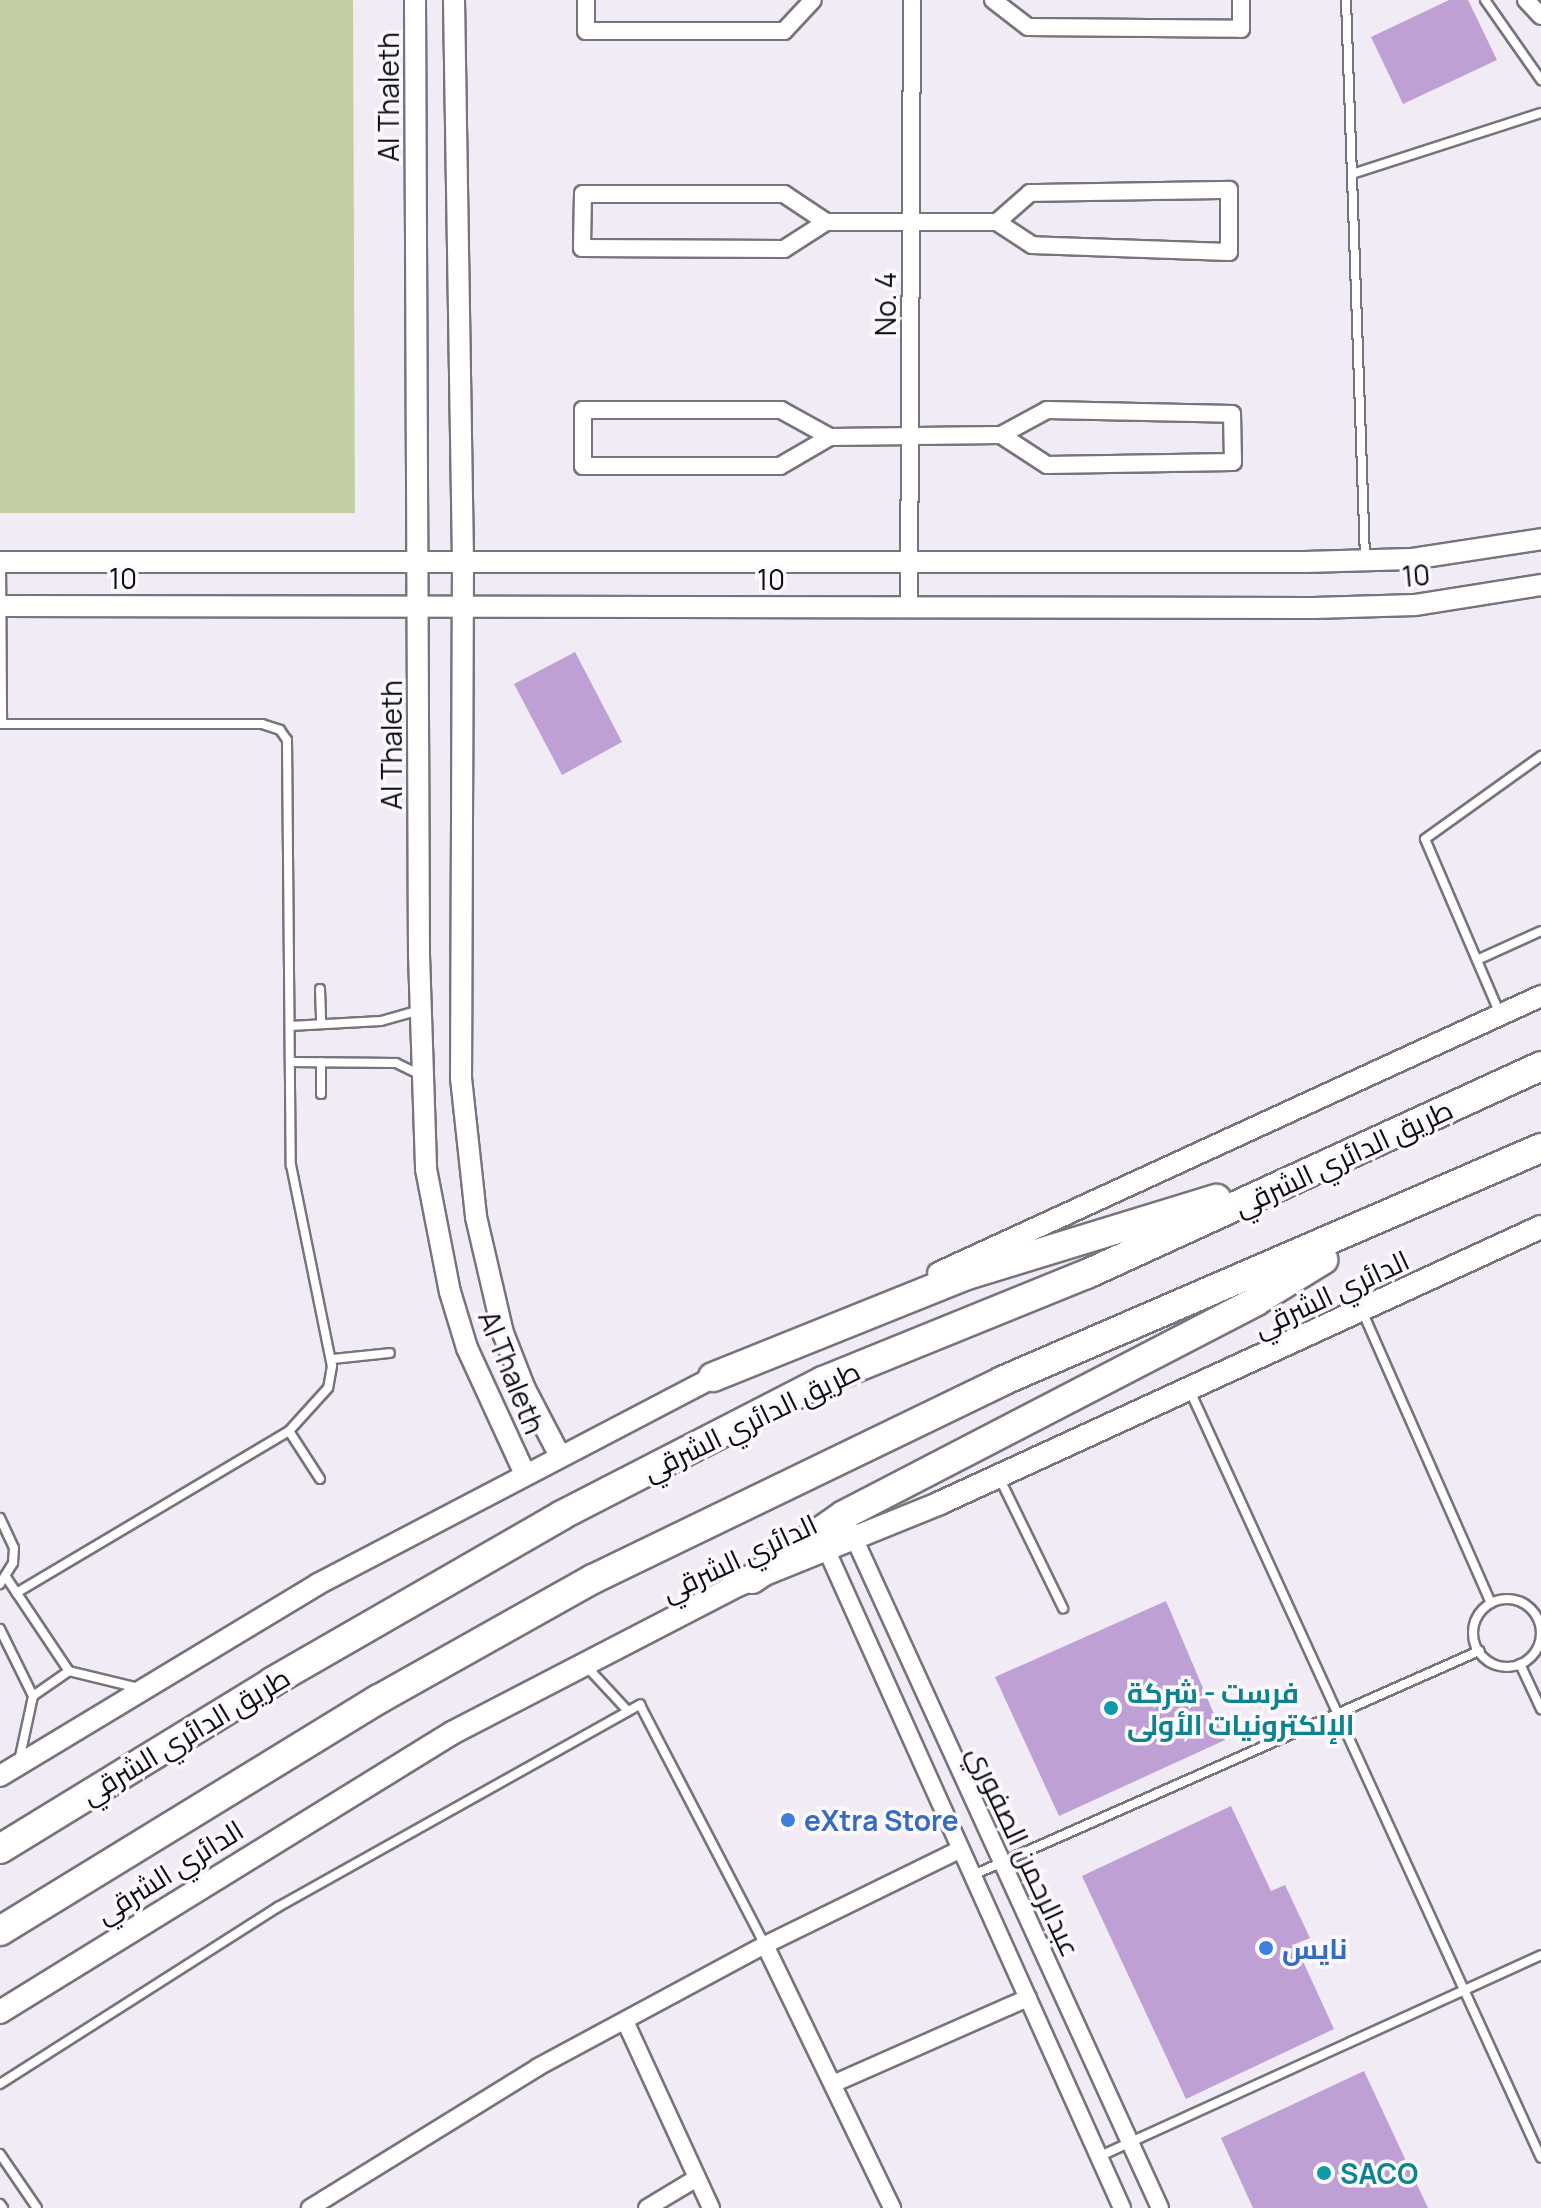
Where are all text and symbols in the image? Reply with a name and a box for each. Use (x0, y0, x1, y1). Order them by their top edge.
street label: Al Thaleth (371, 32, 405, 162)
street label: No. 4 (868, 272, 902, 336)
street label: 10 (1401, 557, 1431, 593)
street label: 10 (109, 561, 137, 595)
street label: 10 (757, 562, 785, 596)
street label: Al Thaleth (374, 680, 408, 810)
street label: طريق الدائري الشرقي (1228, 1092, 1458, 1222)
street label: الدائري الشرقي (1248, 1242, 1414, 1344)
street label: Al Thaleth (472, 1306, 552, 1438)
street label: طريق الدائري الشرقي (637, 1353, 865, 1487)
street label: الدائري الشرقي (656, 1506, 822, 1608)
street label: طريق الدائري الشرقي (75, 1659, 295, 1811)
place label: فرست - شركة الإلكترونيات الأولى (1127, 1675, 1355, 1741)
marker: فرست - شركة الإلكترونيات الأولى (1102, 1699, 1120, 1717)
street label: عبدالرحمن الصفوري (961, 1740, 1089, 1962)
place label: eXtra Store (804, 1803, 959, 1837)
marker: eXtra Store (779, 1811, 797, 1829)
street label: الدائري الشرقي (89, 1812, 249, 1930)
place label: نايس (1282, 1931, 1347, 1965)
marker: نايس (1257, 1939, 1275, 1957)
place label: SACO (1340, 2156, 1418, 2190)
marker: SACO (1315, 2164, 1333, 2182)

